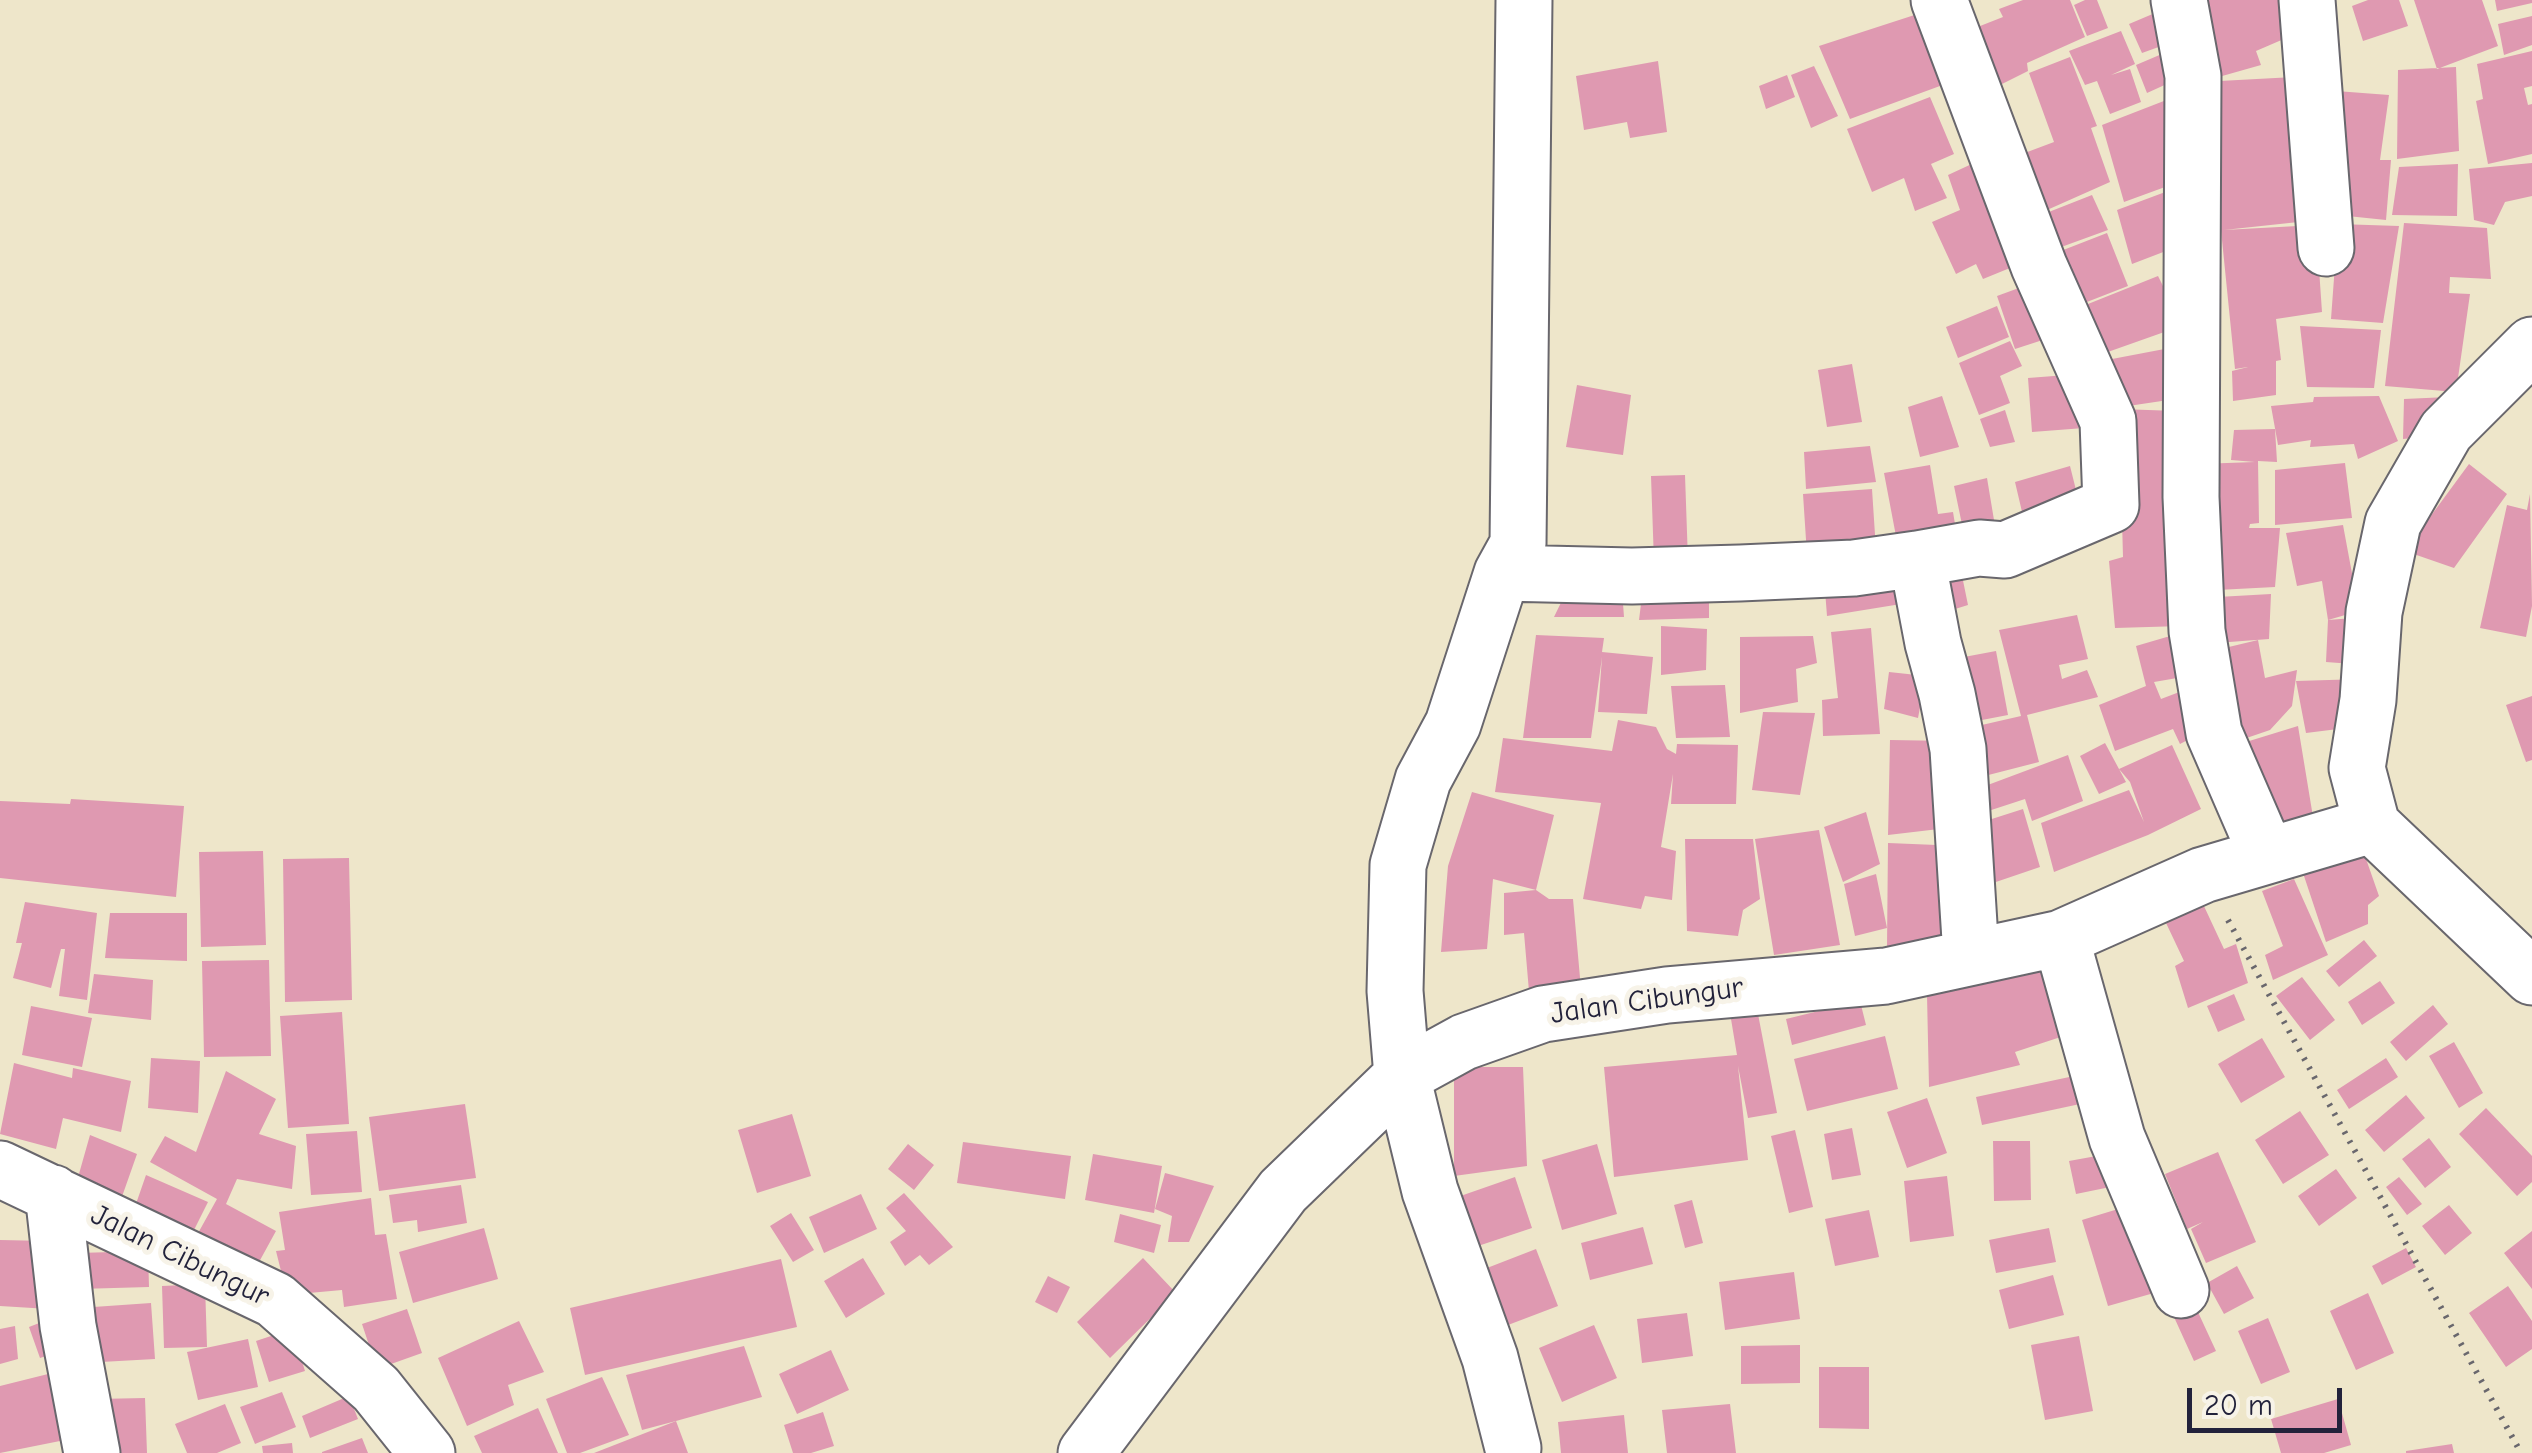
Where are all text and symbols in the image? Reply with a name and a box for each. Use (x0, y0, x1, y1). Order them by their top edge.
street label: Jalan Cibungur (1548, 970, 1746, 1032)
street label: Jalan Cibungur (85, 1197, 275, 1315)
scale bar (2192, 1368, 2347, 1430)
text: 20 m (2204, 1388, 2273, 1423)

